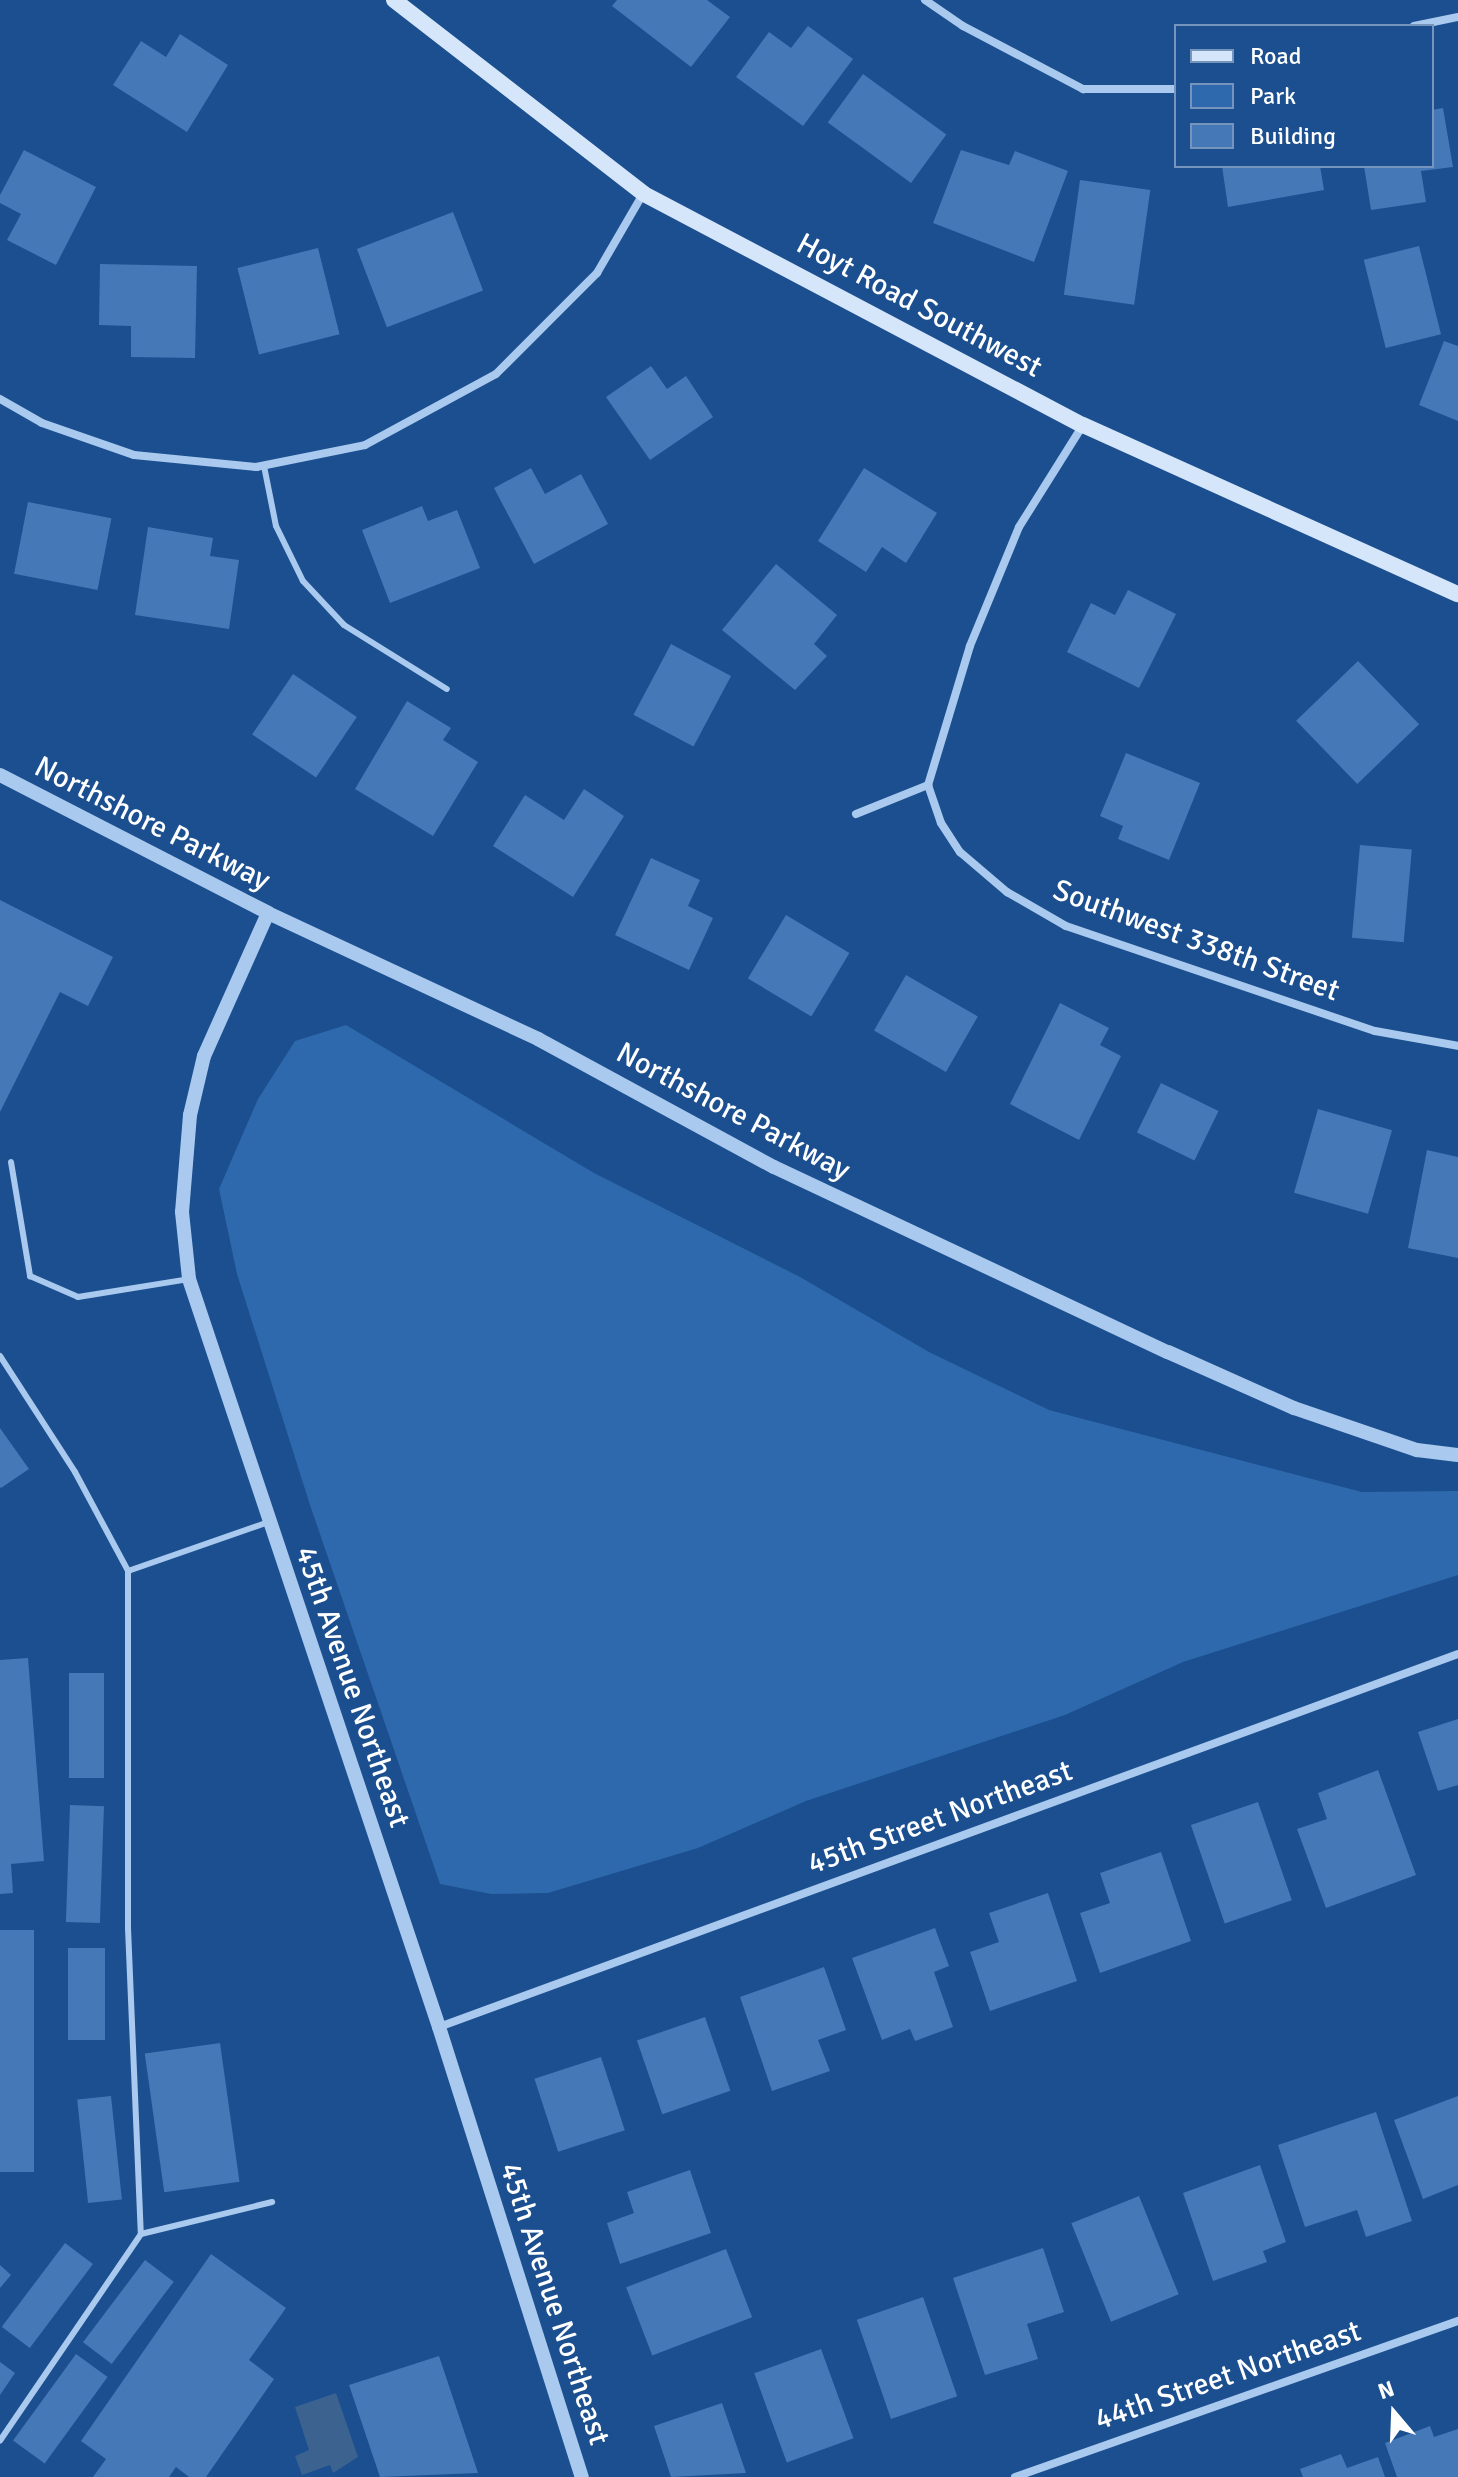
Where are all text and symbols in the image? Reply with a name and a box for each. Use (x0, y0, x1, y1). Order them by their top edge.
legend (1174, 24, 1434, 168)
text: Road (1250, 41, 1301, 71)
text: Park (1250, 81, 1296, 111)
text: Building (1250, 121, 1336, 151)
street label: Hoyt Road Southwest (790, 226, 1048, 386)
street label: Northshore Parkway (28, 749, 276, 899)
street label: Southwest 338th Street (1048, 872, 1344, 1010)
street label: Northshore Parkway (610, 1035, 856, 1189)
street label: 45th Avenue Northeast (287, 1542, 417, 1832)
street label: 45th Street Northeast (803, 1753, 1077, 1883)
street label: 45th Avenue Northeast (491, 2158, 617, 2450)
street label: 44th Street Northeast (1090, 2314, 1366, 2438)
north arrow (1354, 2373, 1434, 2453)
text: N (1374, 2375, 1398, 2405)

